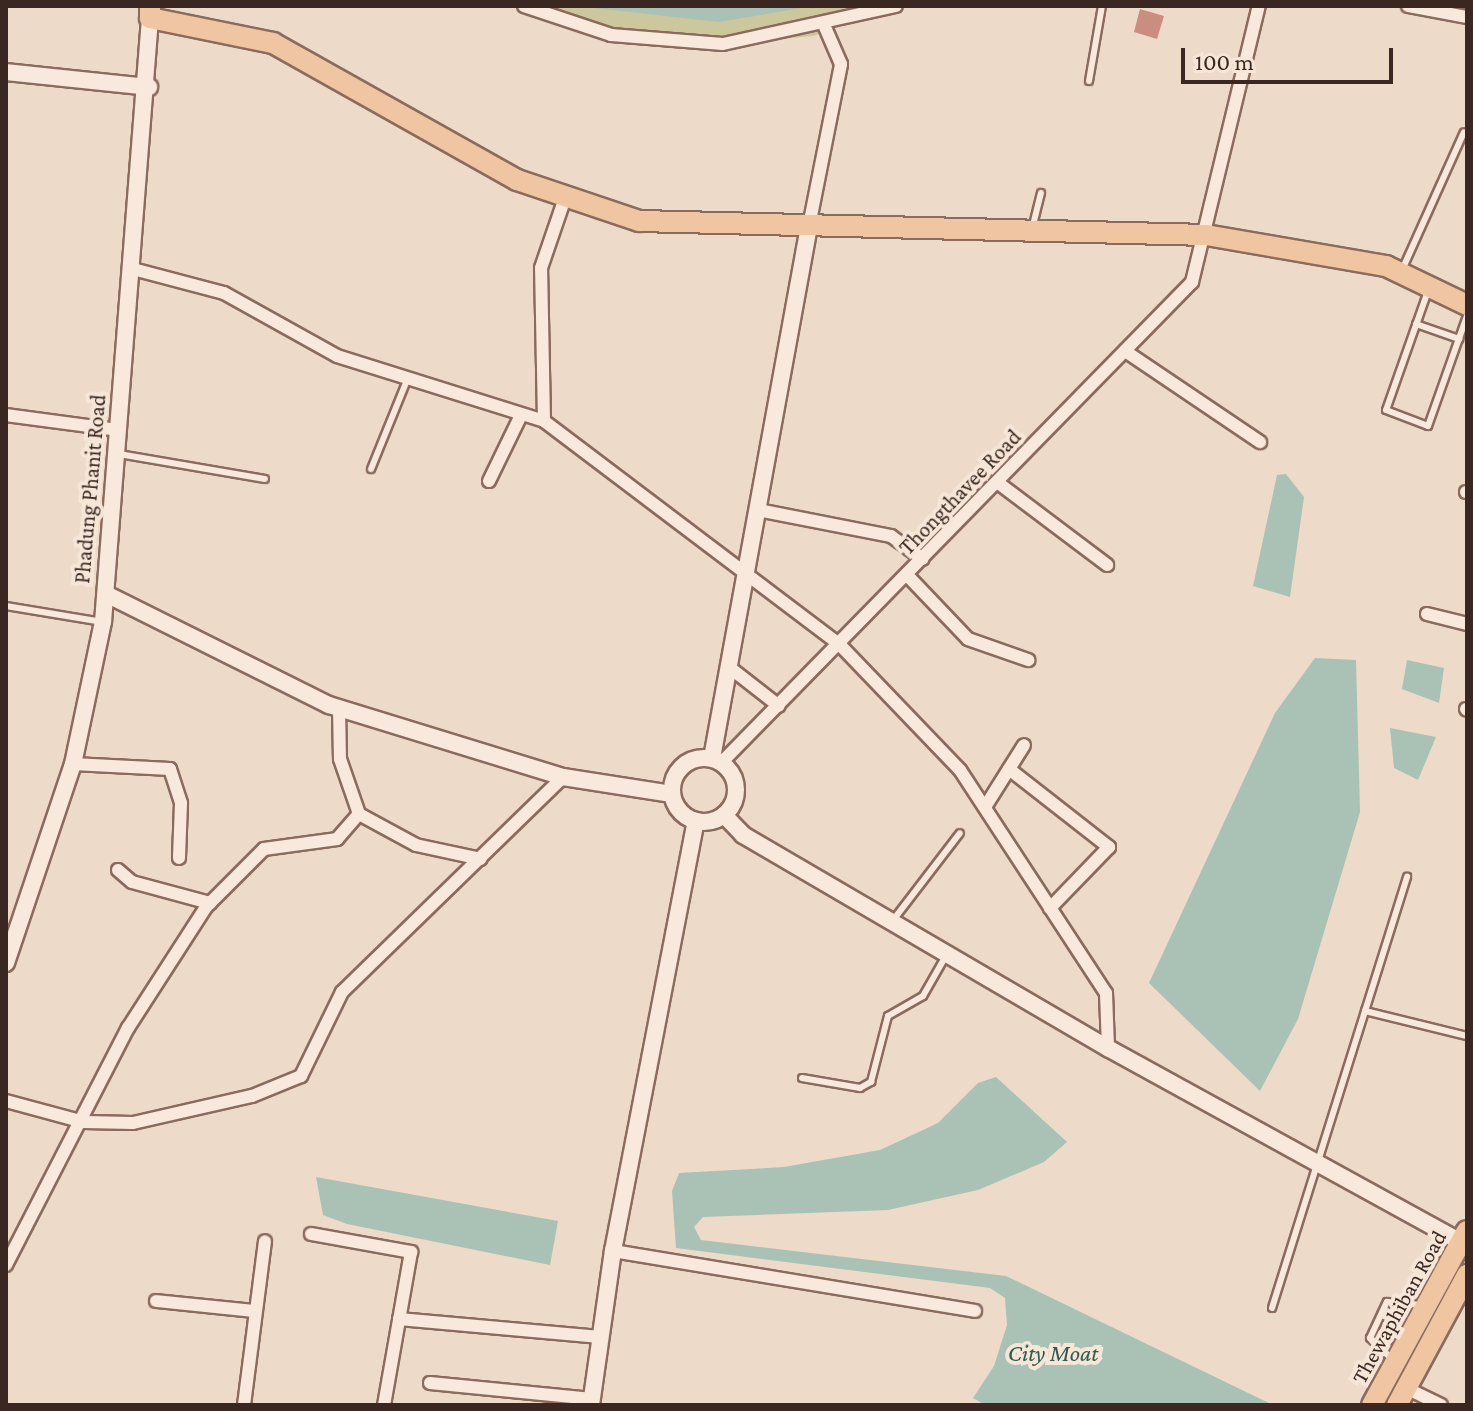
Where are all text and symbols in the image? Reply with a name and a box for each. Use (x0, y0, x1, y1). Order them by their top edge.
scale bar (1185, 32, 1397, 82)
text: 100 m (1195, 48, 1254, 75)
street label: Phadung Phanit Road (69, 393, 111, 585)
street label: Thongthavee Road (893, 424, 1027, 560)
street label: Thewaphiban Road (1346, 1226, 1452, 1388)
water label: City Moat (1008, 1339, 1098, 1367)

